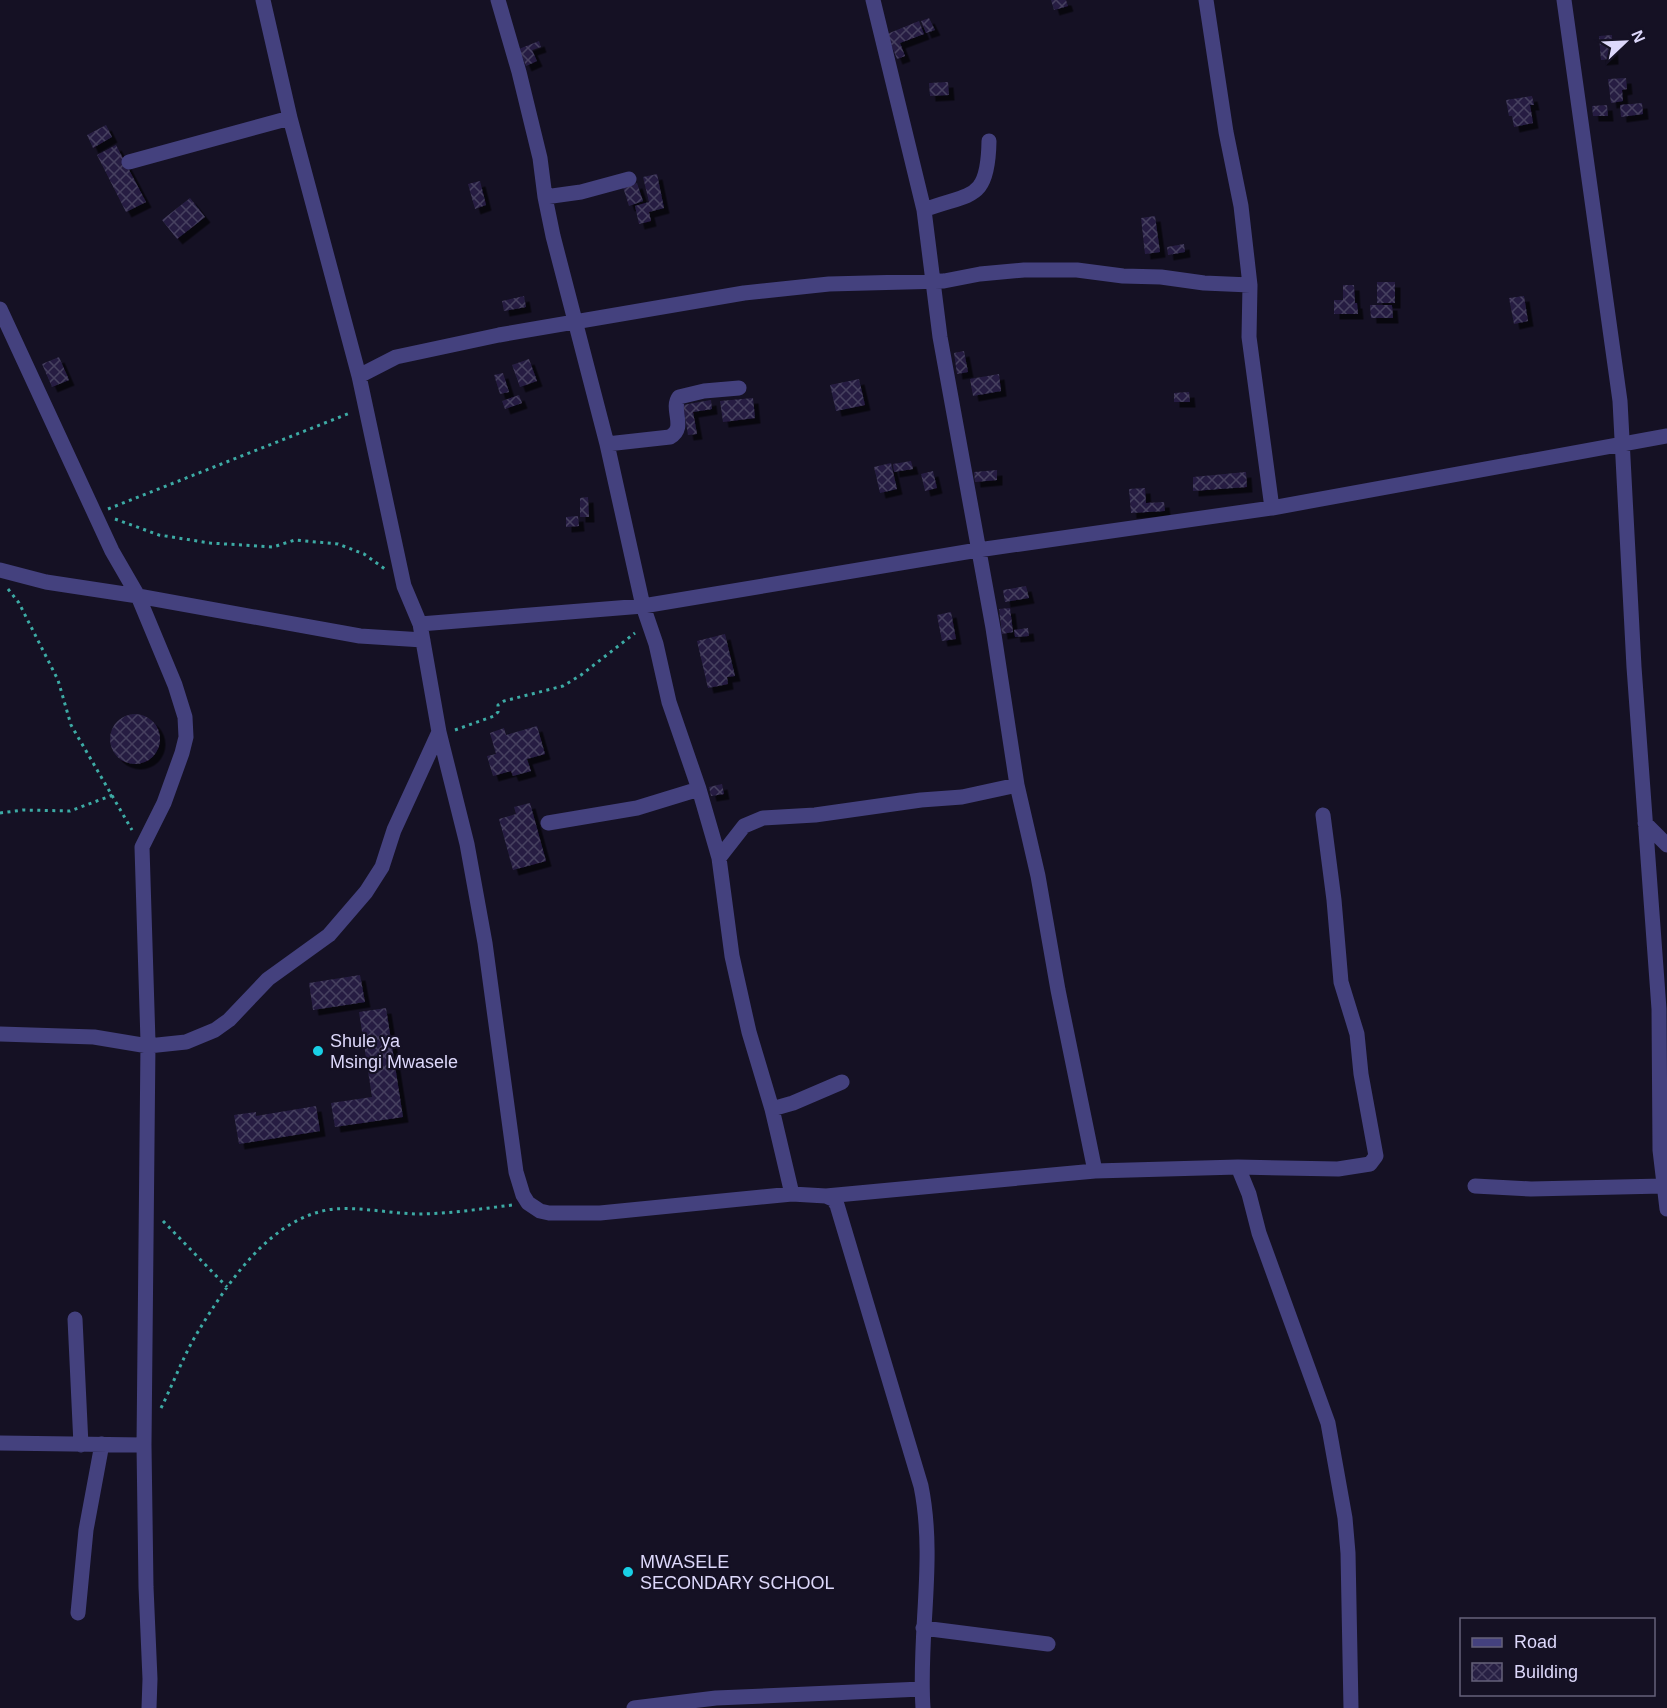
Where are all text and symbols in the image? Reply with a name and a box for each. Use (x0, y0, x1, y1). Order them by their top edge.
north arrow (1595, 12, 1655, 72)
text: N (1628, 28, 1648, 45)
place label: Shule ya Msingi Mwasele (330, 1031, 458, 1072)
marker: Shule ya Msingi Mwasele (311, 1044, 325, 1058)
place label: MWASELE SECONDARY SCHOOL (640, 1552, 834, 1593)
marker: MWASELE SECONDARY SCHOOL (621, 1565, 635, 1579)
legend (1460, 1618, 1655, 1696)
text: Road (1514, 1632, 1557, 1652)
text: Building (1514, 1662, 1578, 1682)

